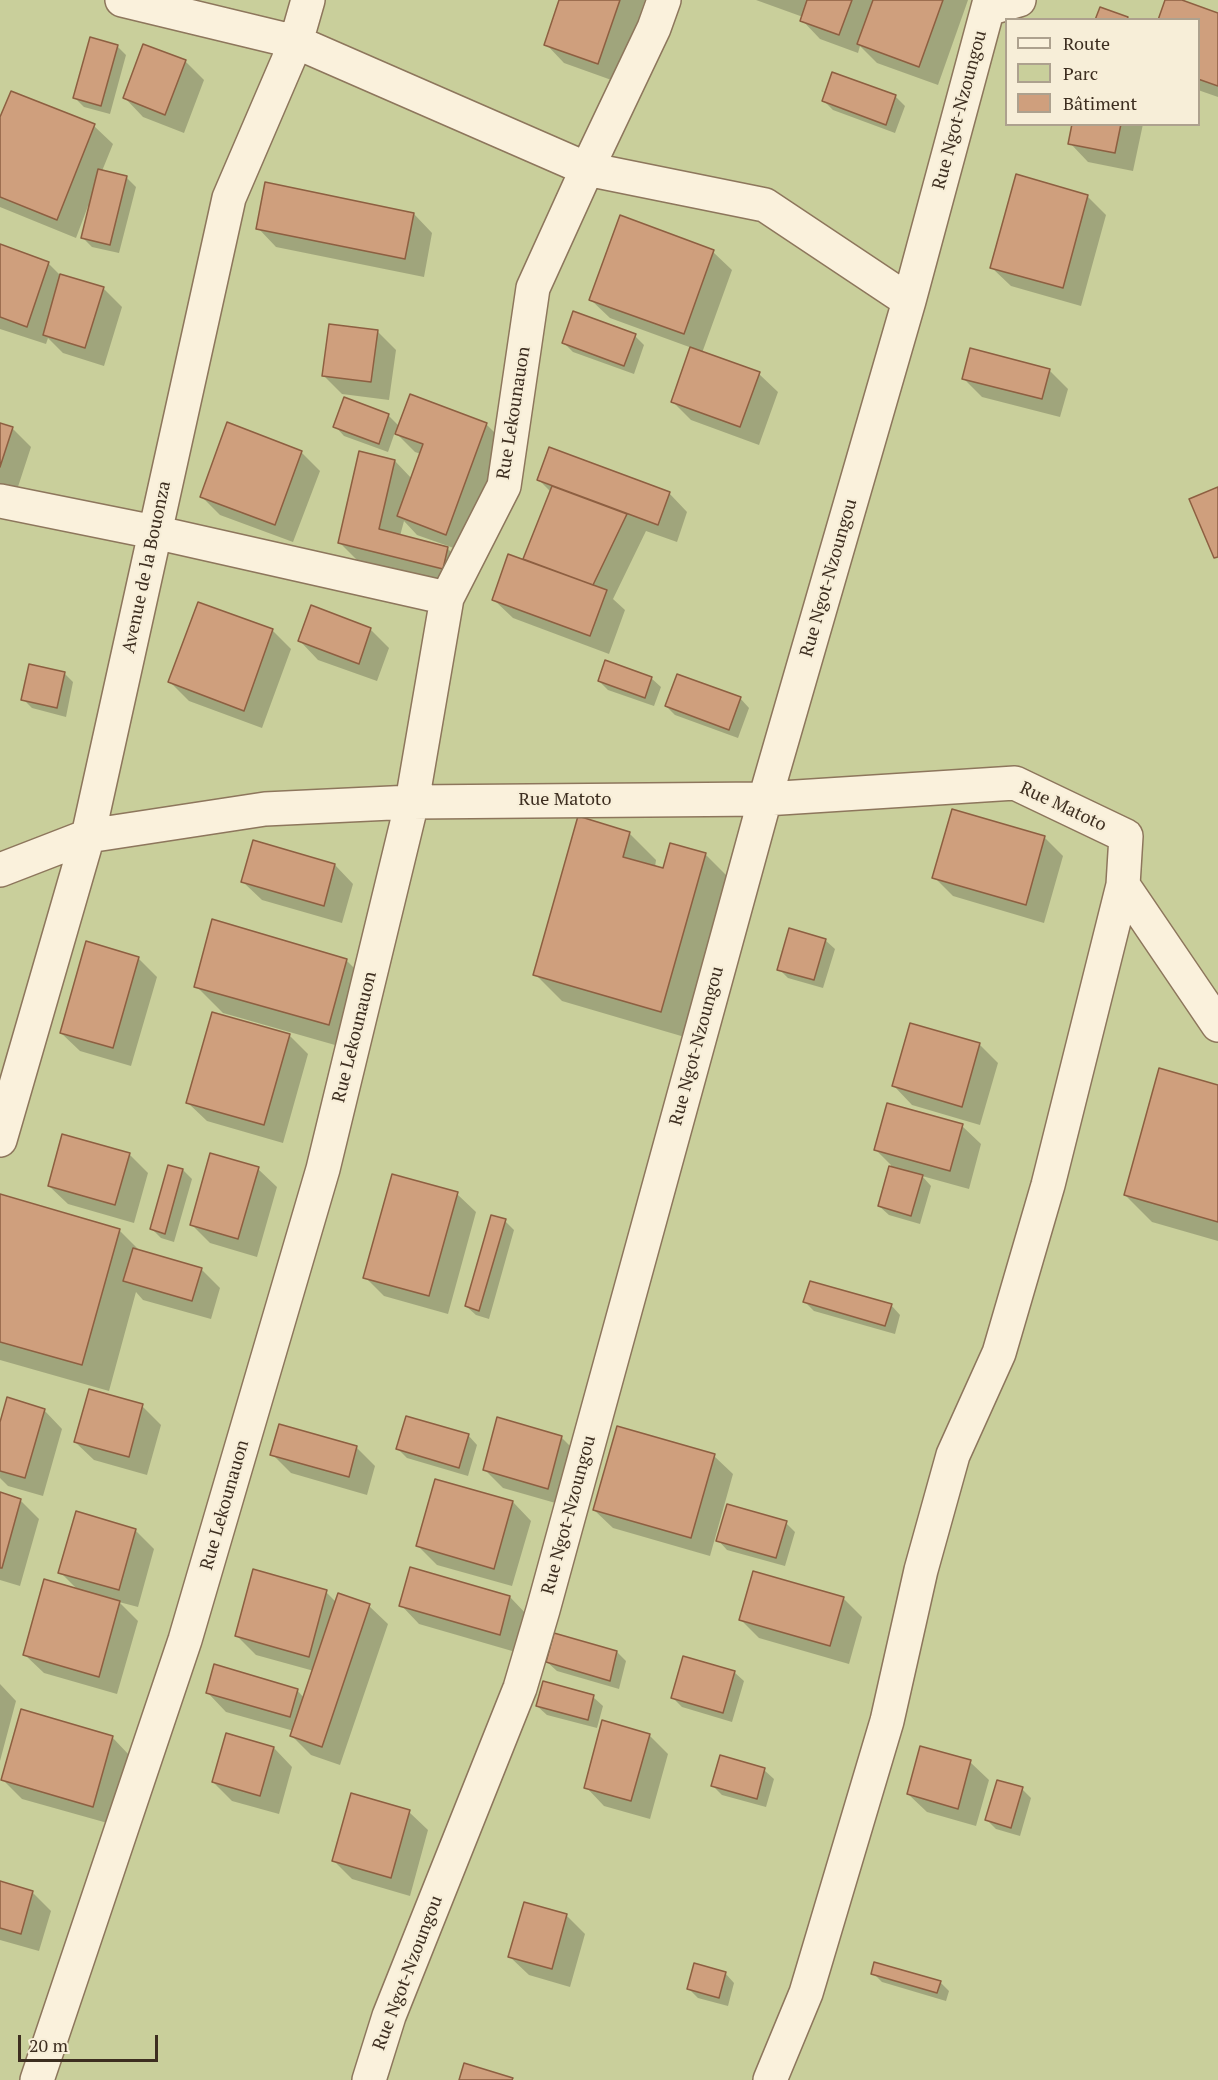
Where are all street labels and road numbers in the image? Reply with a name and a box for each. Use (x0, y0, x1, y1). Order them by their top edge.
street label: Rue Ngot-Nzoungou (928, 28, 992, 192)
street label: Rue Lekounauon (493, 345, 535, 481)
street label: Avenue de la Bouonza (118, 479, 176, 655)
street label: Rue Ngot-Nzoungou (796, 496, 862, 660)
street label: Rue Matoto (1016, 778, 1110, 836)
street label: Rue Matoto (519, 789, 611, 811)
street label: Rue Ngot-Nzoungou (665, 964, 729, 1128)
street label: Rue Lekounauon (328, 969, 382, 1105)
street label: Rue Ngot-Nzoungou (537, 1433, 601, 1597)
street label: Rue Lekounauon (196, 1437, 254, 1573)
street label: Rue Ngot-Nzoungou (369, 1893, 447, 2053)

